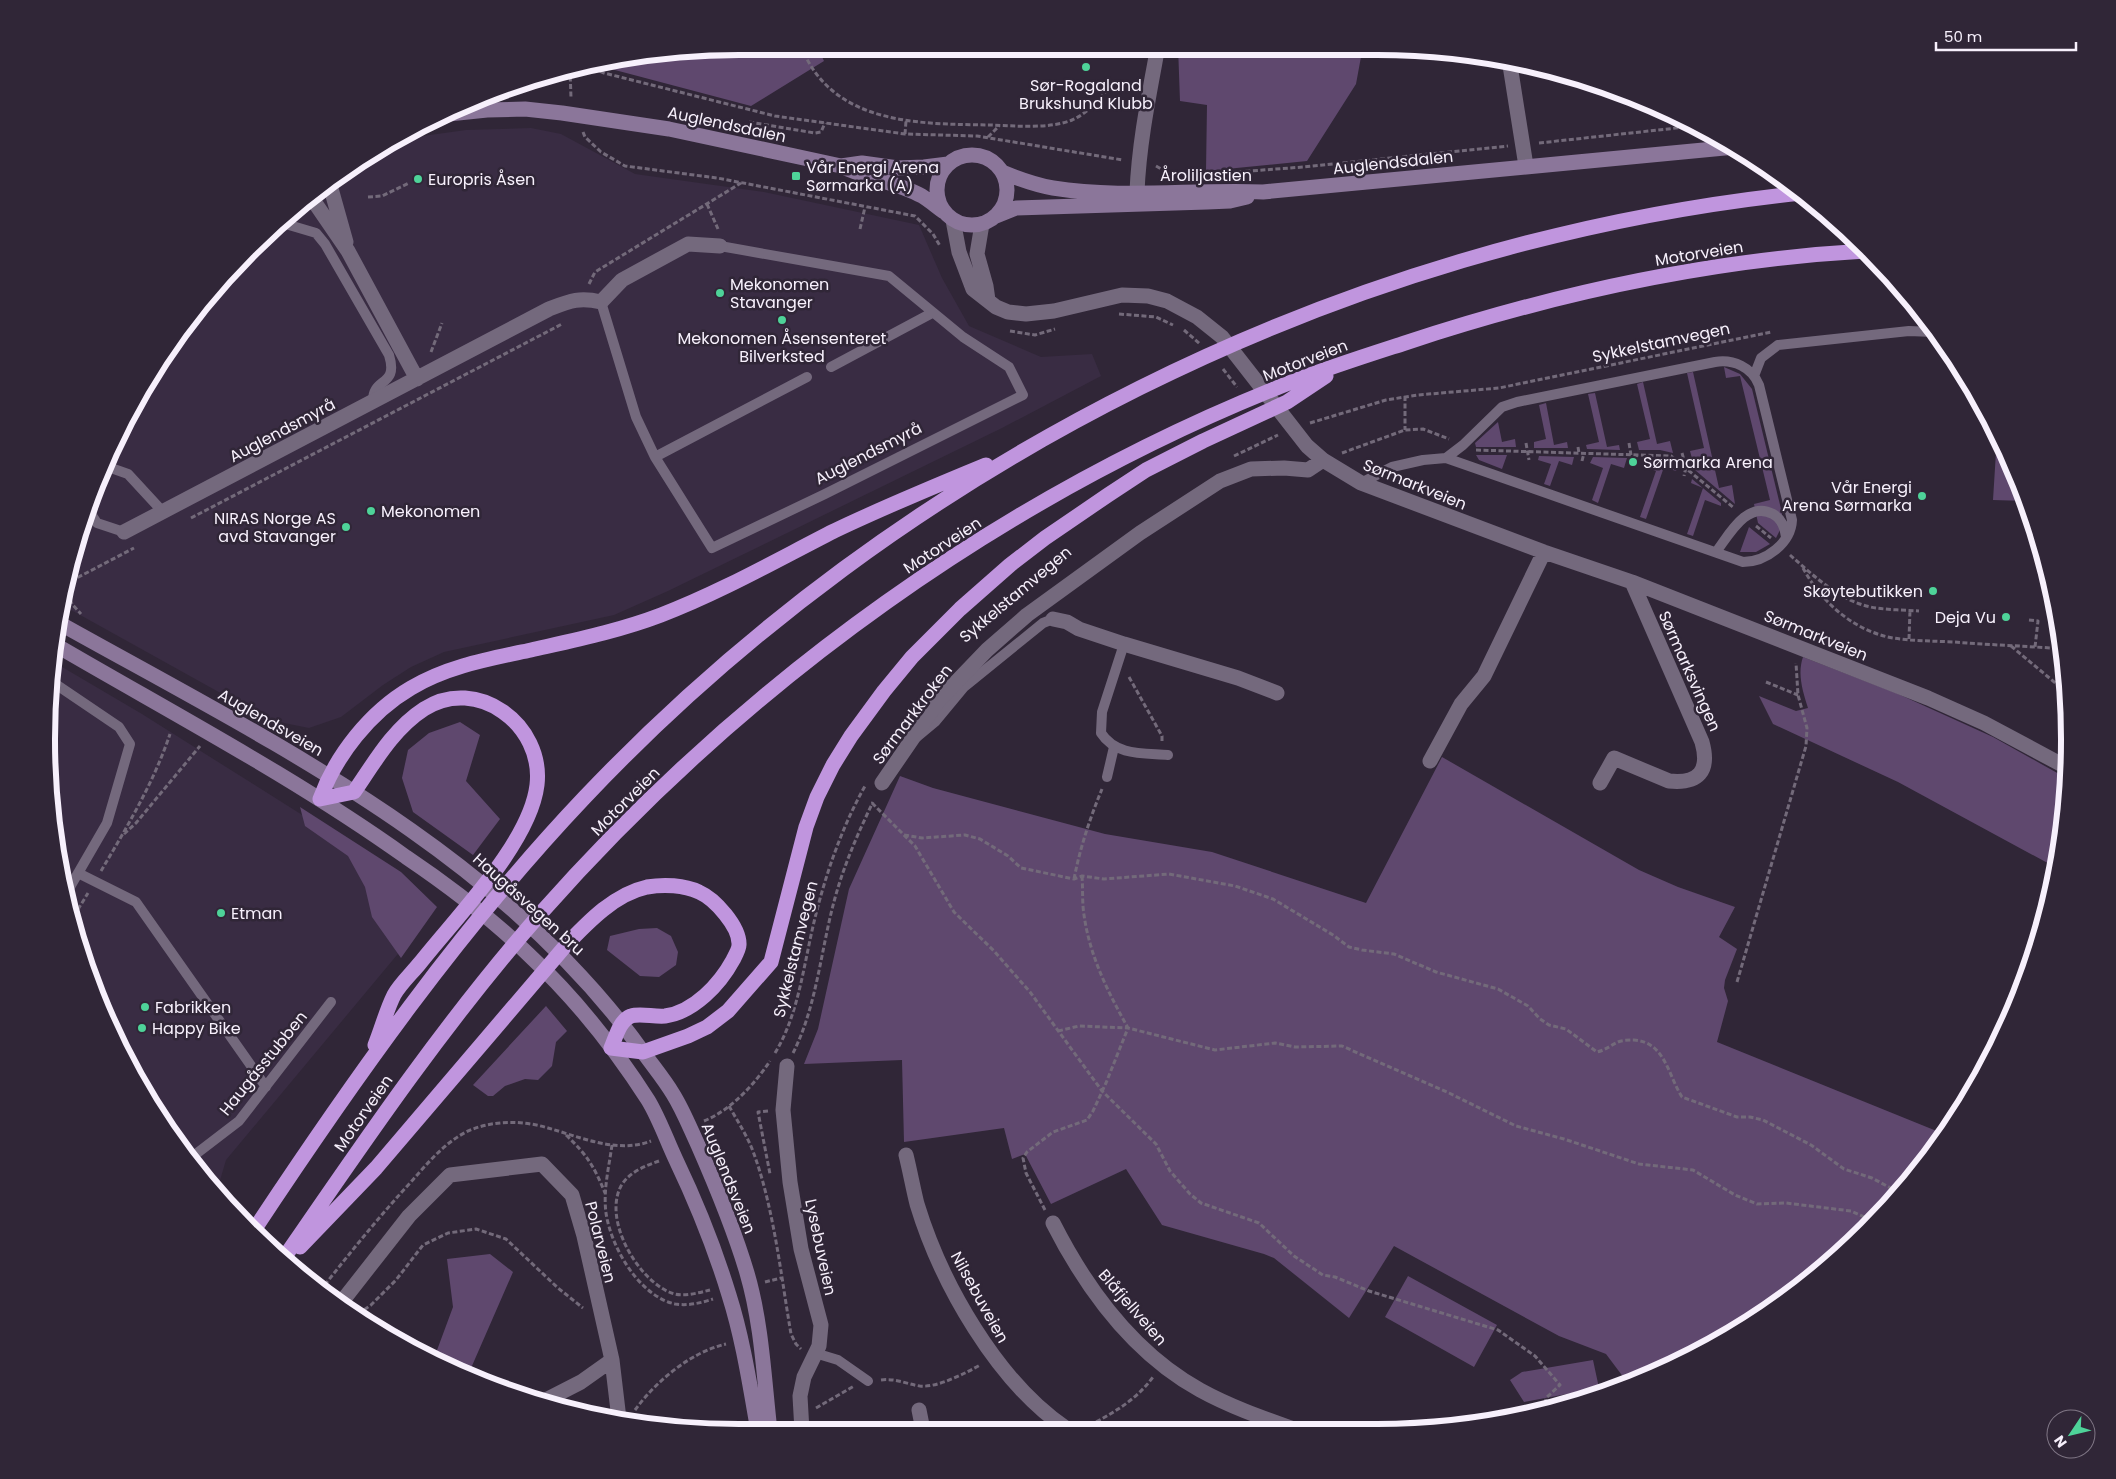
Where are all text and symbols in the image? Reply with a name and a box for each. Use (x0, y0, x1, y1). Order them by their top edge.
scale bar (1936, 20, 2076, 52)
text: 50 m (1944, 26, 1982, 47)
marker: Sør-Rogaland Brukshund Klubb (1080, 61, 1092, 73)
place label: Sør-Rogaland Brukshund Klubb (1019, 74, 1153, 115)
street label: Auglendsdalen (665, 101, 788, 148)
street label: Auglendsdalen (1332, 145, 1454, 180)
place label: Vår Energi Arena Sørmarka (A) (806, 156, 939, 197)
street label: Åroliljastien (1160, 164, 1252, 187)
place label: Europris Åsen (428, 168, 535, 191)
marker: Vår Energi Arena Sørmarka (A) (790, 170, 802, 182)
marker: Europris Åsen (412, 173, 424, 185)
street label: Motorveien (1653, 235, 1745, 272)
place label: Mekonomen Stavanger (730, 273, 829, 314)
marker: Mekonomen Stavanger (714, 287, 726, 299)
marker: Mekonomen Åsensenteret Bilverksted (776, 314, 788, 326)
street label: Sykkelstamvegen (1590, 317, 1732, 368)
place label: Mekonomen Åsensenteret Bilverksted (678, 327, 887, 368)
street label: Motorveien (1259, 334, 1351, 387)
street label: Auglendsmyrå (225, 393, 339, 468)
street label: Auglendsmyrå (811, 417, 926, 490)
place label: Sørmarka Arena (1643, 451, 1773, 474)
street label: Sørmarkveien (1359, 453, 1470, 516)
marker: Sørmarka Arena (1627, 456, 1639, 468)
place label: Vår Energi Arena Sørmarka (1782, 476, 1912, 517)
marker: Vår Energi Arena Sørmarka (1916, 490, 1928, 502)
place label: Mekonomen (381, 500, 480, 523)
marker: Mekonomen (365, 505, 377, 517)
place label: NIRAS Norge AS avd Stavanger (214, 507, 336, 548)
street label: Motorveien (899, 512, 986, 579)
marker: NIRAS Norge AS avd Stavanger (340, 521, 352, 533)
street label: Sykkelstamvegen (954, 541, 1076, 648)
place label: Skøytebutikken (1803, 580, 1923, 603)
marker: Skøytebutikken (1927, 585, 1939, 597)
street label: Sørmarkveien (1760, 604, 1871, 667)
place label: Deja Vu (1935, 606, 1996, 629)
street label: Sørmarksvingen (1653, 607, 1726, 735)
marker: Deja Vu (2000, 611, 2012, 623)
street label: Sørmarkkroken (867, 659, 958, 769)
street label: Auglendsveien (214, 683, 328, 762)
street label: Motorveien (586, 762, 665, 841)
street label: Haugåsvegen bru (468, 848, 590, 961)
street label: Sykkelstamvegen (767, 878, 824, 1020)
place label: Etman (231, 902, 283, 925)
marker: Etman (215, 907, 227, 919)
place label: Fabrikken (155, 996, 231, 1019)
marker: Fabrikken (139, 1001, 151, 1013)
street label: Haugåsstubben (214, 1006, 313, 1120)
place label: Happy Bike (152, 1017, 241, 1040)
marker: Happy Bike (136, 1022, 148, 1034)
street label: Motorveien (328, 1070, 398, 1156)
street label: Auglendsveien (696, 1119, 761, 1237)
street label: Lysebuveien (799, 1197, 842, 1298)
street label: Polarveien (579, 1199, 622, 1285)
street label: Nilsebuveien (945, 1247, 1014, 1347)
street label: Blåfjellveien (1093, 1264, 1172, 1351)
north arrow (2046, 1409, 2096, 1459)
text: N (2049, 1431, 2072, 1452)

